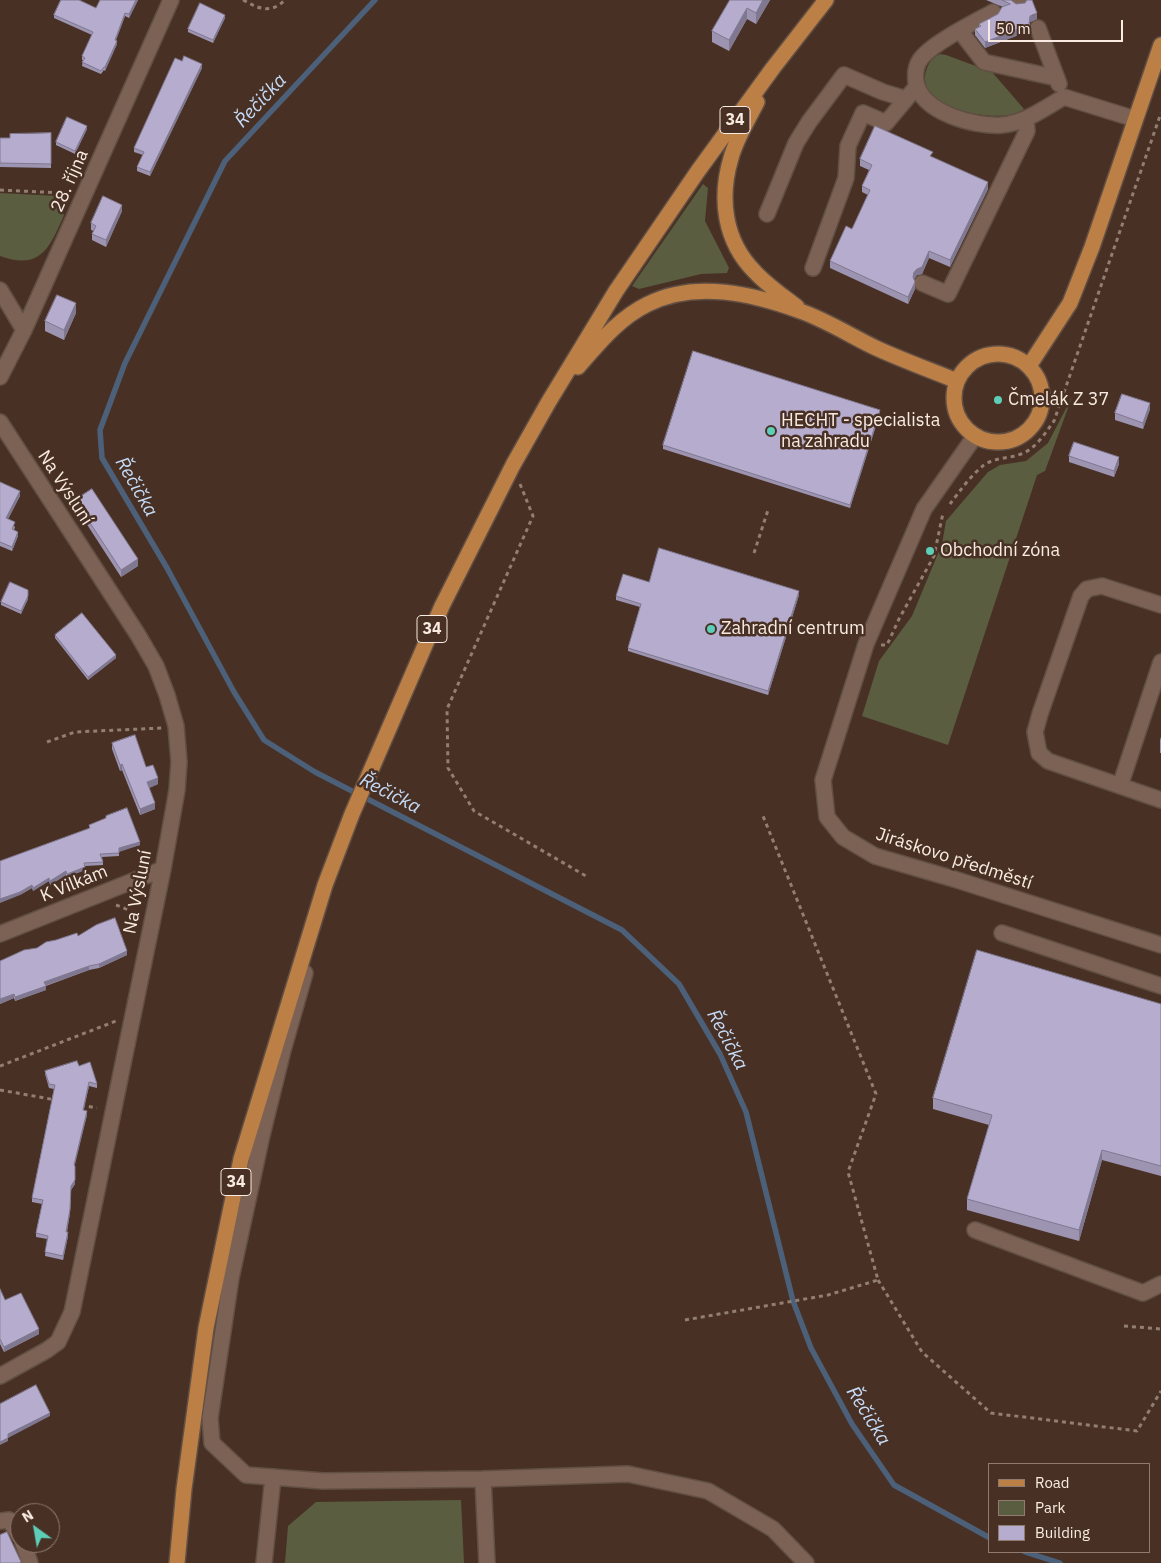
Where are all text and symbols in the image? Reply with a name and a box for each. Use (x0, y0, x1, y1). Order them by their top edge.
scale bar (991, 10, 1126, 42)
text: 50 m (996, 19, 1031, 38)
water label: Řečička (230, 69, 292, 133)
road number: 34 (720, 106, 750, 134)
street label: 28. října (47, 146, 93, 216)
place label: Čmelák Z 37 (1008, 389, 1109, 411)
marker: Čmelák Z 37 (992, 394, 1004, 406)
place label: HECHT - specialista na zahradu (781, 410, 940, 452)
marker: HECHT - specialista na zahradu (765, 425, 777, 437)
street label: Na Výsluní (33, 447, 97, 529)
water label: Řečička (110, 453, 162, 521)
place label: Obchodní zóna (940, 540, 1060, 562)
marker: Obchodní zóna (924, 545, 936, 557)
road number: 34 (417, 616, 447, 642)
place label: Zahradní centrum (721, 618, 865, 640)
marker: Zahradní centrum (705, 623, 717, 635)
water label: Řečička (356, 769, 424, 819)
street label: Jiráskovo předměstí (873, 824, 1035, 894)
street label: Na Výsluní (119, 848, 157, 936)
street label: K Vilkám (37, 861, 111, 907)
water label: Řečička (702, 1006, 752, 1074)
road number: 34 (221, 1168, 251, 1196)
water label: Řečička (841, 1382, 895, 1450)
legend (988, 1463, 1151, 1553)
text: Road (1035, 1473, 1070, 1492)
text: Park (1035, 1498, 1065, 1517)
north arrow (10, 1503, 60, 1553)
text: N (19, 1506, 37, 1526)
text: Building (1035, 1523, 1090, 1542)

